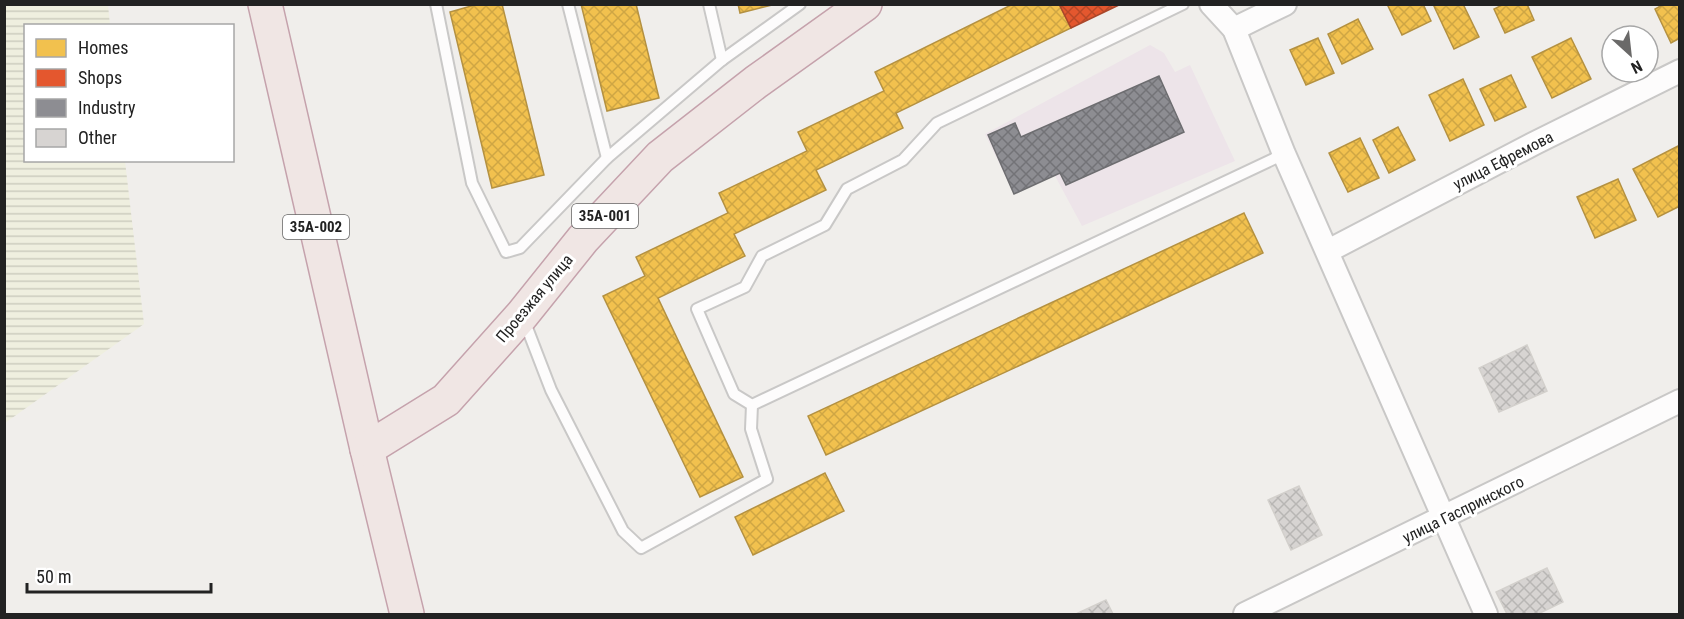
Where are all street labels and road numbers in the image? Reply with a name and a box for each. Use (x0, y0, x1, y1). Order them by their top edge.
street label: улица Ефремова (1450, 127, 1556, 194)
road number: 35А-001 (572, 204, 638, 228)
road number: 35А-002 (283, 215, 349, 239)
street label: Проезжая улица (492, 251, 577, 346)
street label: улица Гаспринского (1399, 472, 1527, 547)

